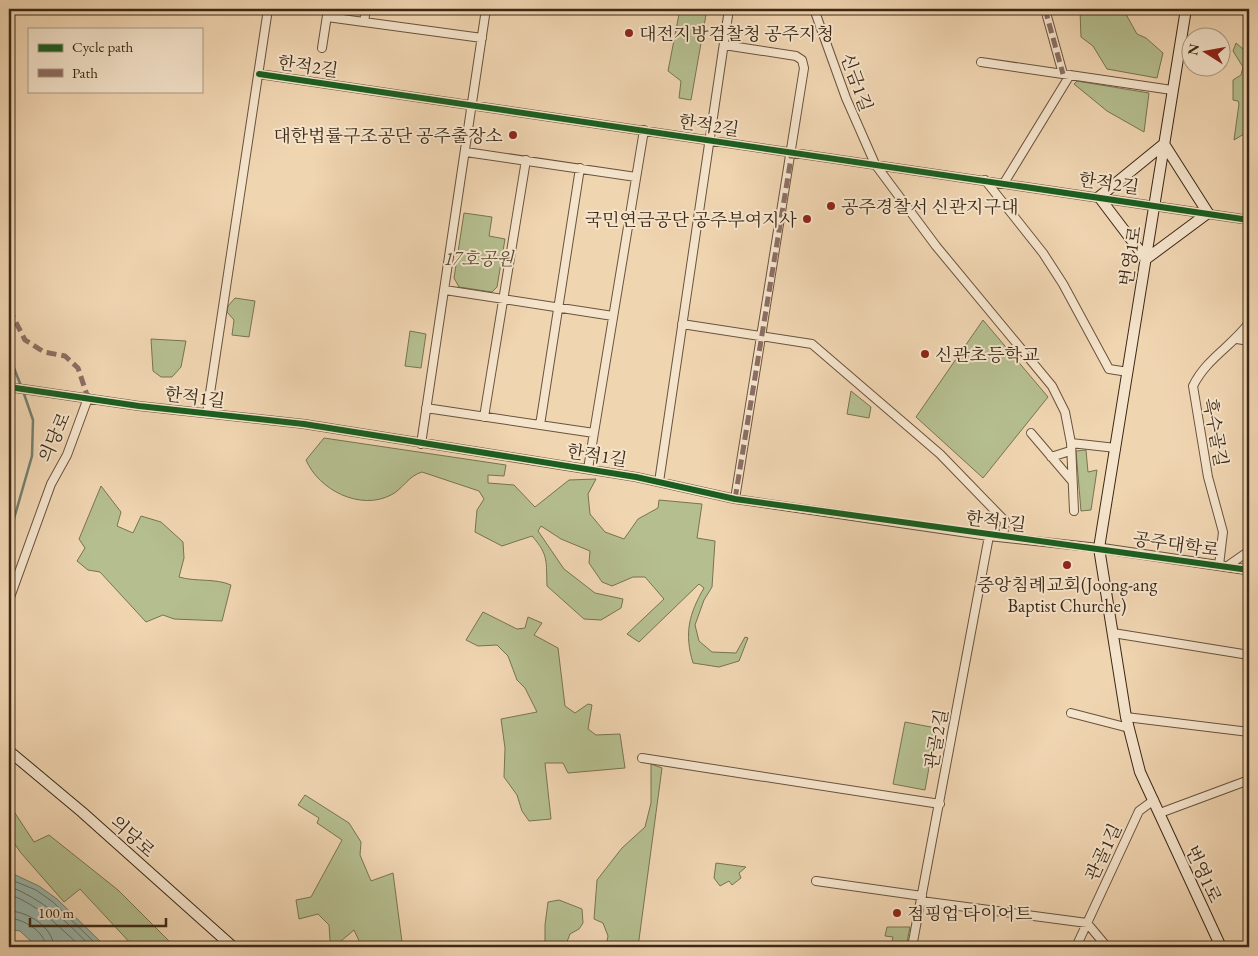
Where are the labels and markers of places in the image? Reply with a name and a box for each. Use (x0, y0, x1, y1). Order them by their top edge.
place label: 대전지방검찰청 공주지청 (639, 22, 834, 45)
marker: 대전지방검찰청 공주지청 (623, 27, 635, 39)
place label: 대한법률구조공단 공주출장소 (273, 124, 503, 147)
marker: 대한법률구조공단 공주출장소 (507, 129, 519, 141)
place label: 공주경찰서 신관지구대 (841, 195, 1018, 218)
marker: 공주경찰서 신관지구대 (825, 200, 837, 212)
place label: 국민연금공단 공주부여지사 (585, 208, 798, 231)
marker: 국민연금공단 공주부여지사 (801, 213, 813, 225)
place label: 신관초등학교 (935, 343, 1040, 366)
marker: 신관초등학교 (919, 348, 931, 360)
marker: 중앙침례교회(Joong-ang Baptist Churche) (1061, 559, 1073, 571)
place label: 중앙침례교회(Joong-ang Baptist Churche) (977, 573, 1158, 617)
place label: 점핑업 다이어트 (907, 902, 1033, 925)
marker: 점핑업 다이어트 (891, 907, 903, 919)

